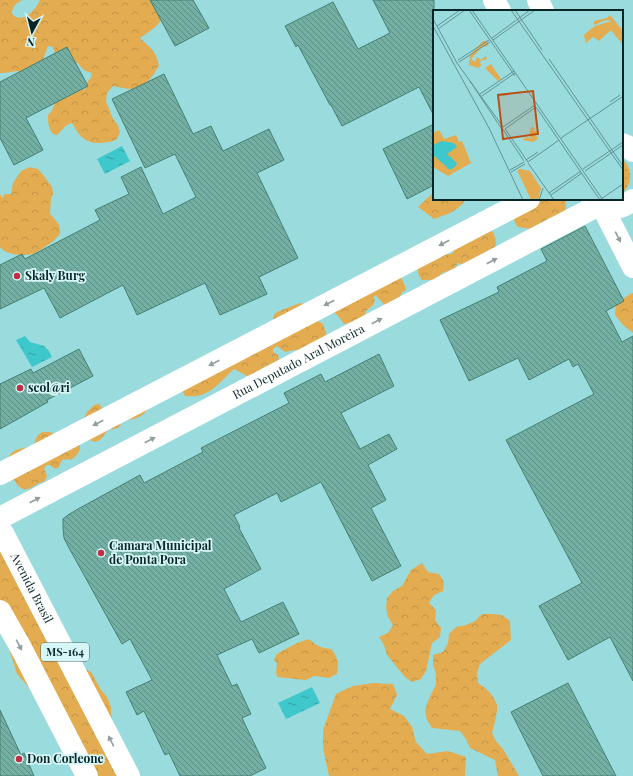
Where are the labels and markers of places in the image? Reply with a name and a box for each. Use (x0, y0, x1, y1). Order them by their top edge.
place label: Skaly Burg (25, 267, 85, 283)
marker: Skaly Burg (12, 271, 22, 281)
place label: scol@ri (28, 379, 70, 395)
marker: scol@ri (15, 383, 25, 393)
place label: Camara Municipal de Ponta Pora (109, 537, 212, 567)
marker: Camara Municipal de Ponta Pora (96, 548, 106, 558)
place label: Don Corleone (27, 750, 104, 766)
marker: Don Corleone (14, 754, 24, 764)

